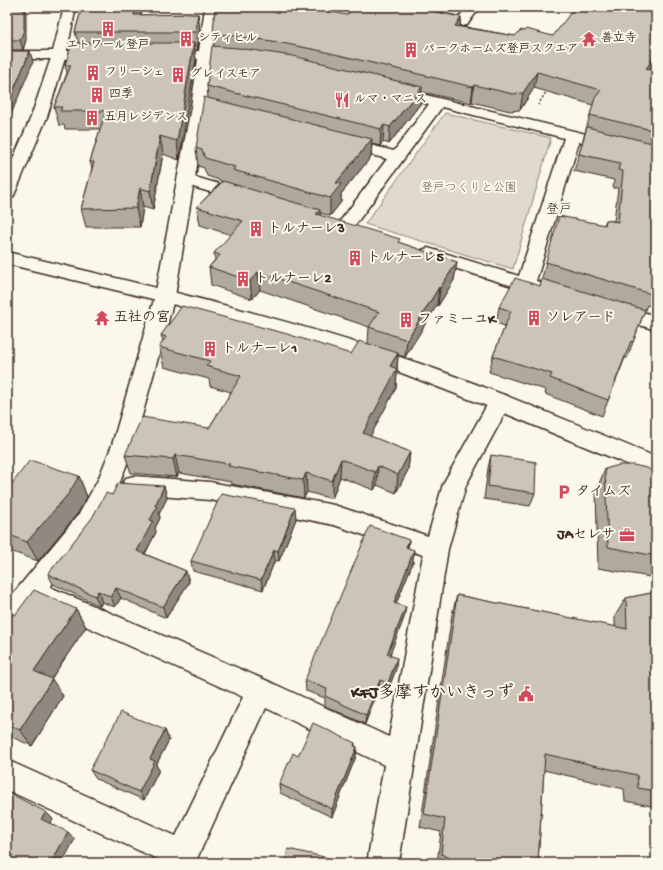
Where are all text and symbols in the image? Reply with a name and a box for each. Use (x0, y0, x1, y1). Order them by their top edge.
building icon: エトワール登戸 (99, 20, 117, 38)
building icon: シティヒル (177, 30, 195, 48)
temple icon: 善立寺 (580, 30, 598, 48)
place label: 善立寺 (601, 31, 637, 46)
place label: シティヒル (198, 32, 258, 46)
place label: エトワール登戸 (66, 38, 150, 53)
building icon: パークホームズ登戸スクエア (402, 41, 420, 59)
place label: パークホームズ登戸スクエア (423, 42, 579, 57)
building icon: フリーシェ (84, 64, 102, 82)
place label: フリーシェ (105, 66, 164, 80)
building icon: グレイスモア (169, 66, 187, 84)
place label: グレイスモア (190, 67, 261, 82)
building icon: 四季 (88, 86, 106, 104)
place label: 四季 (109, 87, 133, 102)
restaurant icon: ルマ・マニス (333, 91, 351, 109)
place label: ルマ・マニス (354, 93, 427, 107)
building icon: 五月レジデンス (83, 109, 101, 127)
place label: 五月レジデンス (104, 110, 188, 125)
park label: 登戸つくりと公園 (421, 181, 517, 196)
district label: 登戸 (546, 202, 572, 218)
building icon: トルナーレ3 (247, 220, 265, 238)
place label: トルナーレ3 (268, 221, 345, 238)
building icon: トルナーレ5 (346, 249, 364, 267)
place label: トルナーレ5 (367, 250, 444, 267)
building icon: トルナーレ2 (234, 270, 252, 288)
place label: トルナーレ2 (255, 271, 331, 288)
temple icon: 五社の宮 (93, 309, 111, 327)
place label: 五社の宮 (114, 309, 170, 327)
building icon: ソレアード (525, 309, 543, 327)
place label: ソレアード (546, 310, 615, 327)
building icon: ファミーユK (397, 311, 415, 329)
place label: ファミーユK (418, 312, 498, 329)
building icon: トルナーレ1 (201, 340, 219, 358)
place label: トルナーレ1 (222, 341, 297, 358)
parking icon: タイムズ (555, 483, 573, 501)
place label: タイムズ (576, 484, 631, 501)
office icon: JAセレサ (618, 526, 636, 544)
place label: JAセレサ (556, 527, 615, 544)
place label: KFJ多摩すかいきっず (350, 682, 514, 704)
public building icon: KFJ多摩すかいきっず (517, 685, 535, 703)

